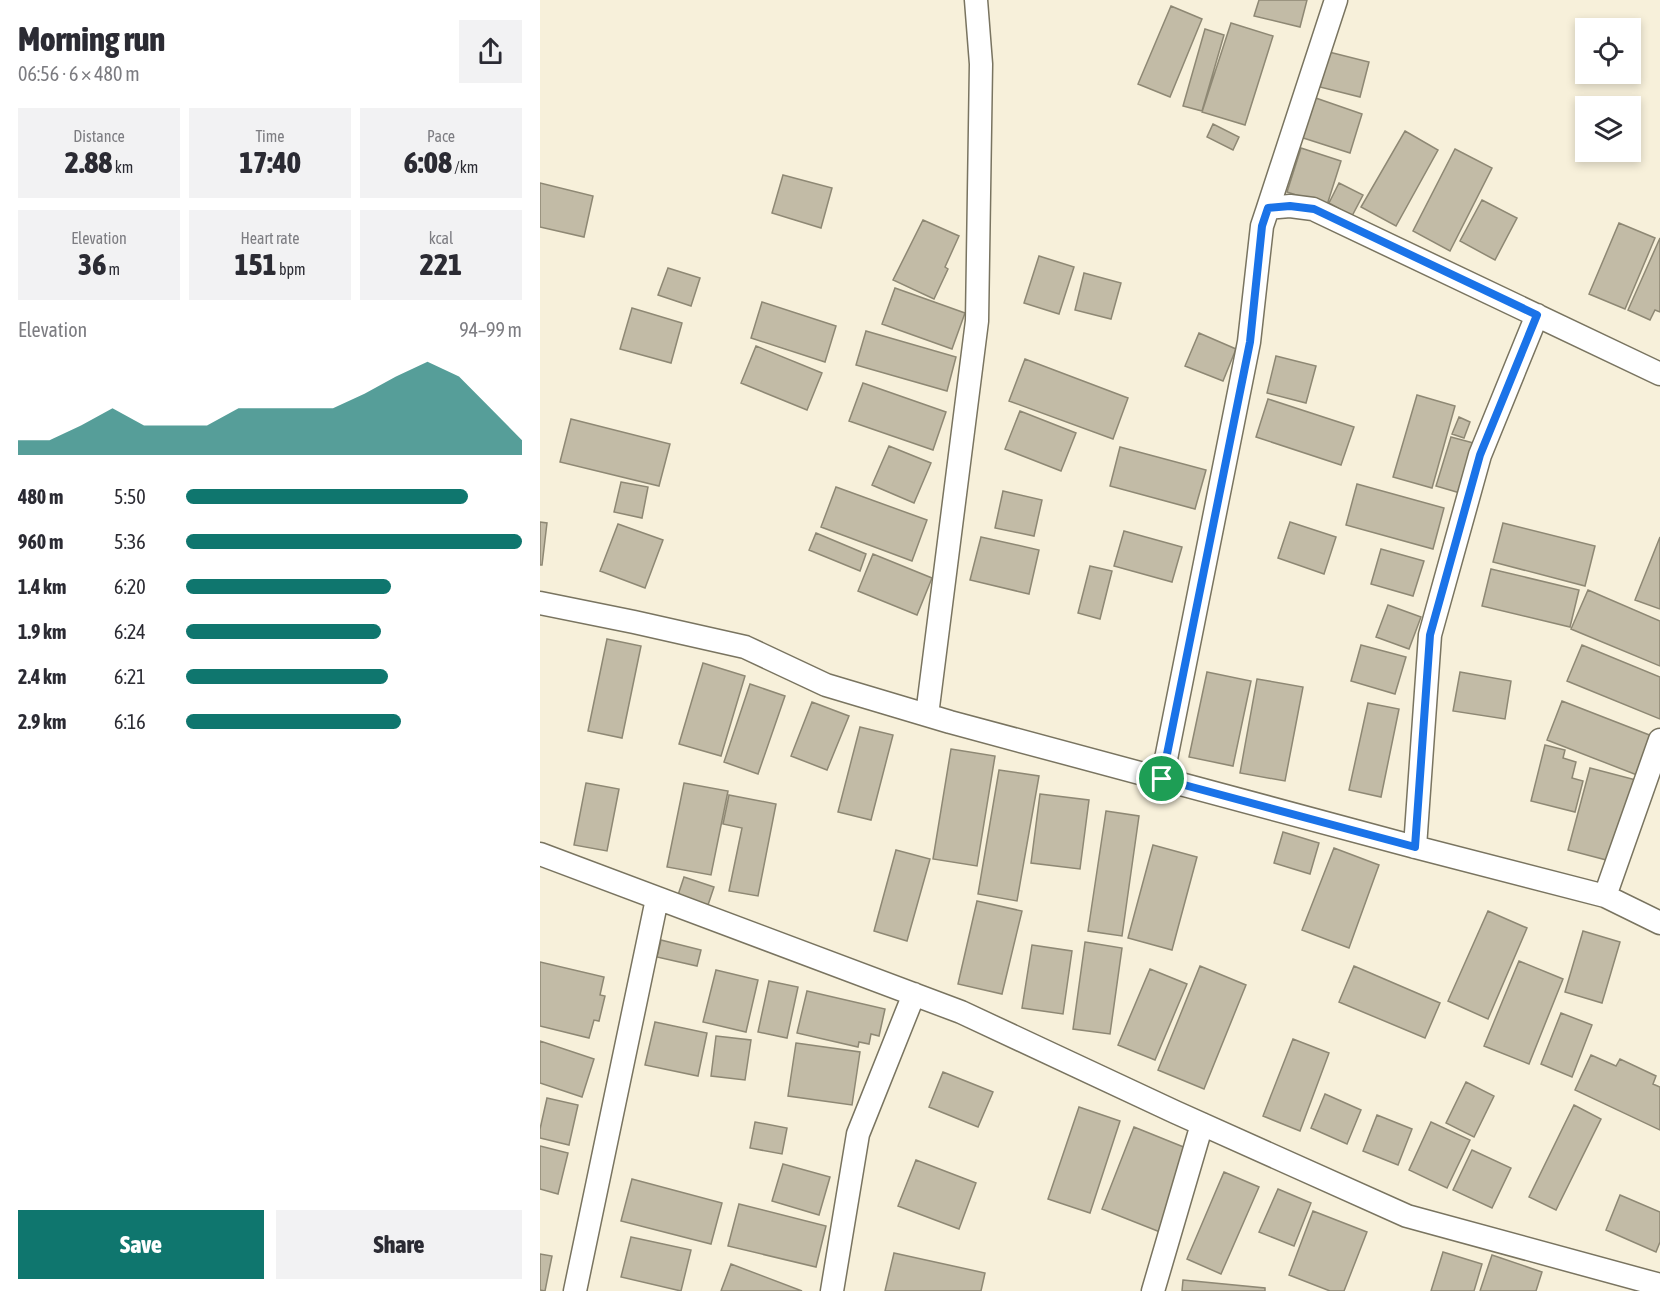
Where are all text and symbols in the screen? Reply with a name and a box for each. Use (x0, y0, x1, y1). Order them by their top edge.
map controls (1575, 18, 1641, 162)
button: locate (1575, 18, 1641, 84)
text: Morning run (18, 20, 165, 58)
button: share (459, 20, 522, 83)
text: 06:56 · 6 × 480 m (18, 62, 140, 85)
button: layers (1575, 96, 1641, 162)
text: Distance (73, 127, 125, 145)
text: Time (255, 127, 285, 145)
text: Pace (427, 127, 455, 145)
text: 2.88 (65, 145, 112, 179)
text: 17:40 (239, 145, 301, 179)
text: 6:08 (404, 145, 452, 179)
text: km (112, 158, 133, 176)
text: /km (452, 158, 478, 176)
text: Elevation (71, 229, 127, 247)
text: Heart rate (241, 229, 299, 247)
text: kcal (429, 229, 453, 247)
text: 36 (78, 247, 106, 281)
text: 151 (234, 247, 277, 281)
text: 221 (420, 247, 462, 281)
text: m (106, 260, 120, 278)
text: bpm (277, 260, 306, 278)
text: Elevation (18, 318, 87, 341)
text: 94–99 m (459, 318, 522, 341)
text: 480 m (18, 485, 63, 508)
text: 5:50 (114, 485, 146, 508)
text: 960 m (18, 530, 63, 553)
text: 5:36 (114, 530, 146, 553)
text: 1.4 km (18, 575, 66, 598)
text: 6:20 (114, 575, 146, 598)
text: 1.9 km (18, 620, 66, 643)
text: 6:24 (114, 620, 146, 643)
text: 2.4 km (18, 665, 66, 688)
text: 6:21 (114, 665, 146, 688)
text: 2.9 km (18, 710, 66, 733)
text: 6:16 (114, 710, 146, 733)
pin (1136, 753, 1187, 804)
icon: arrive (1145, 762, 1178, 795)
button: Save (18, 1210, 264, 1279)
button: Share (276, 1210, 522, 1279)

